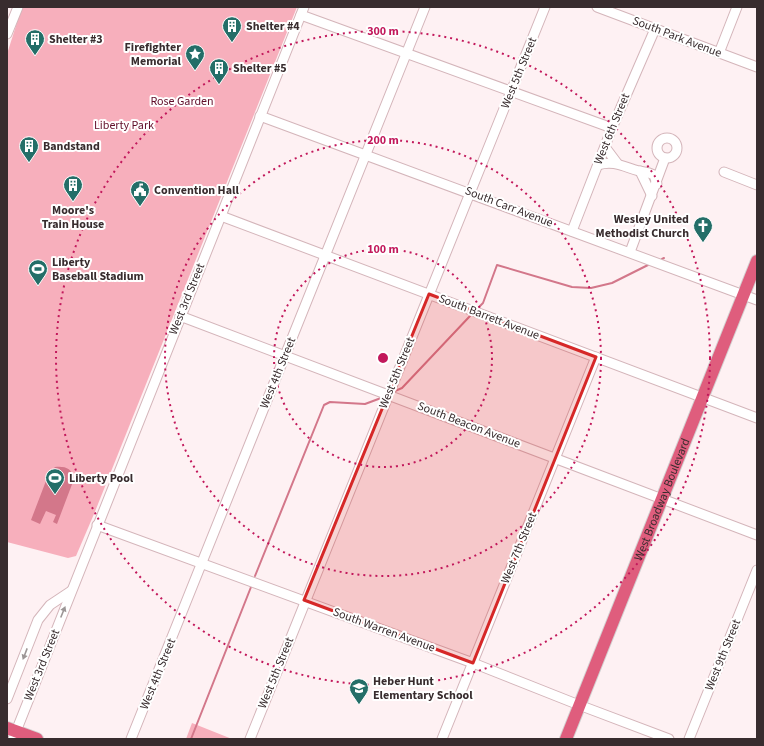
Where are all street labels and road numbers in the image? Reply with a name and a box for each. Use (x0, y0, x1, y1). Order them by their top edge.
street label: South Park Avenue (630, 12, 724, 62)
street label: West 5th Street (497, 35, 541, 111)
street label: West 6th Street (590, 91, 634, 167)
street label: South Carr Avenue (463, 182, 556, 232)
street label: West 3rd Street (165, 261, 209, 337)
street label: South Barrett Avenue (436, 290, 542, 344)
street label: West 4th Street (256, 335, 300, 411)
street label: West 5th Street (375, 335, 419, 411)
street label: South Beacon Avenue (415, 398, 523, 452)
street label: West Broadway Boulevard (630, 436, 694, 563)
street label: West 7th Street (497, 510, 541, 586)
street label: South Warren Avenue (330, 604, 438, 656)
street label: West 9th Street (701, 617, 745, 693)
street label: West 3rd Street (20, 627, 64, 703)
street label: West 5th Street (254, 635, 298, 711)
street label: West 4th Street (136, 636, 180, 712)

